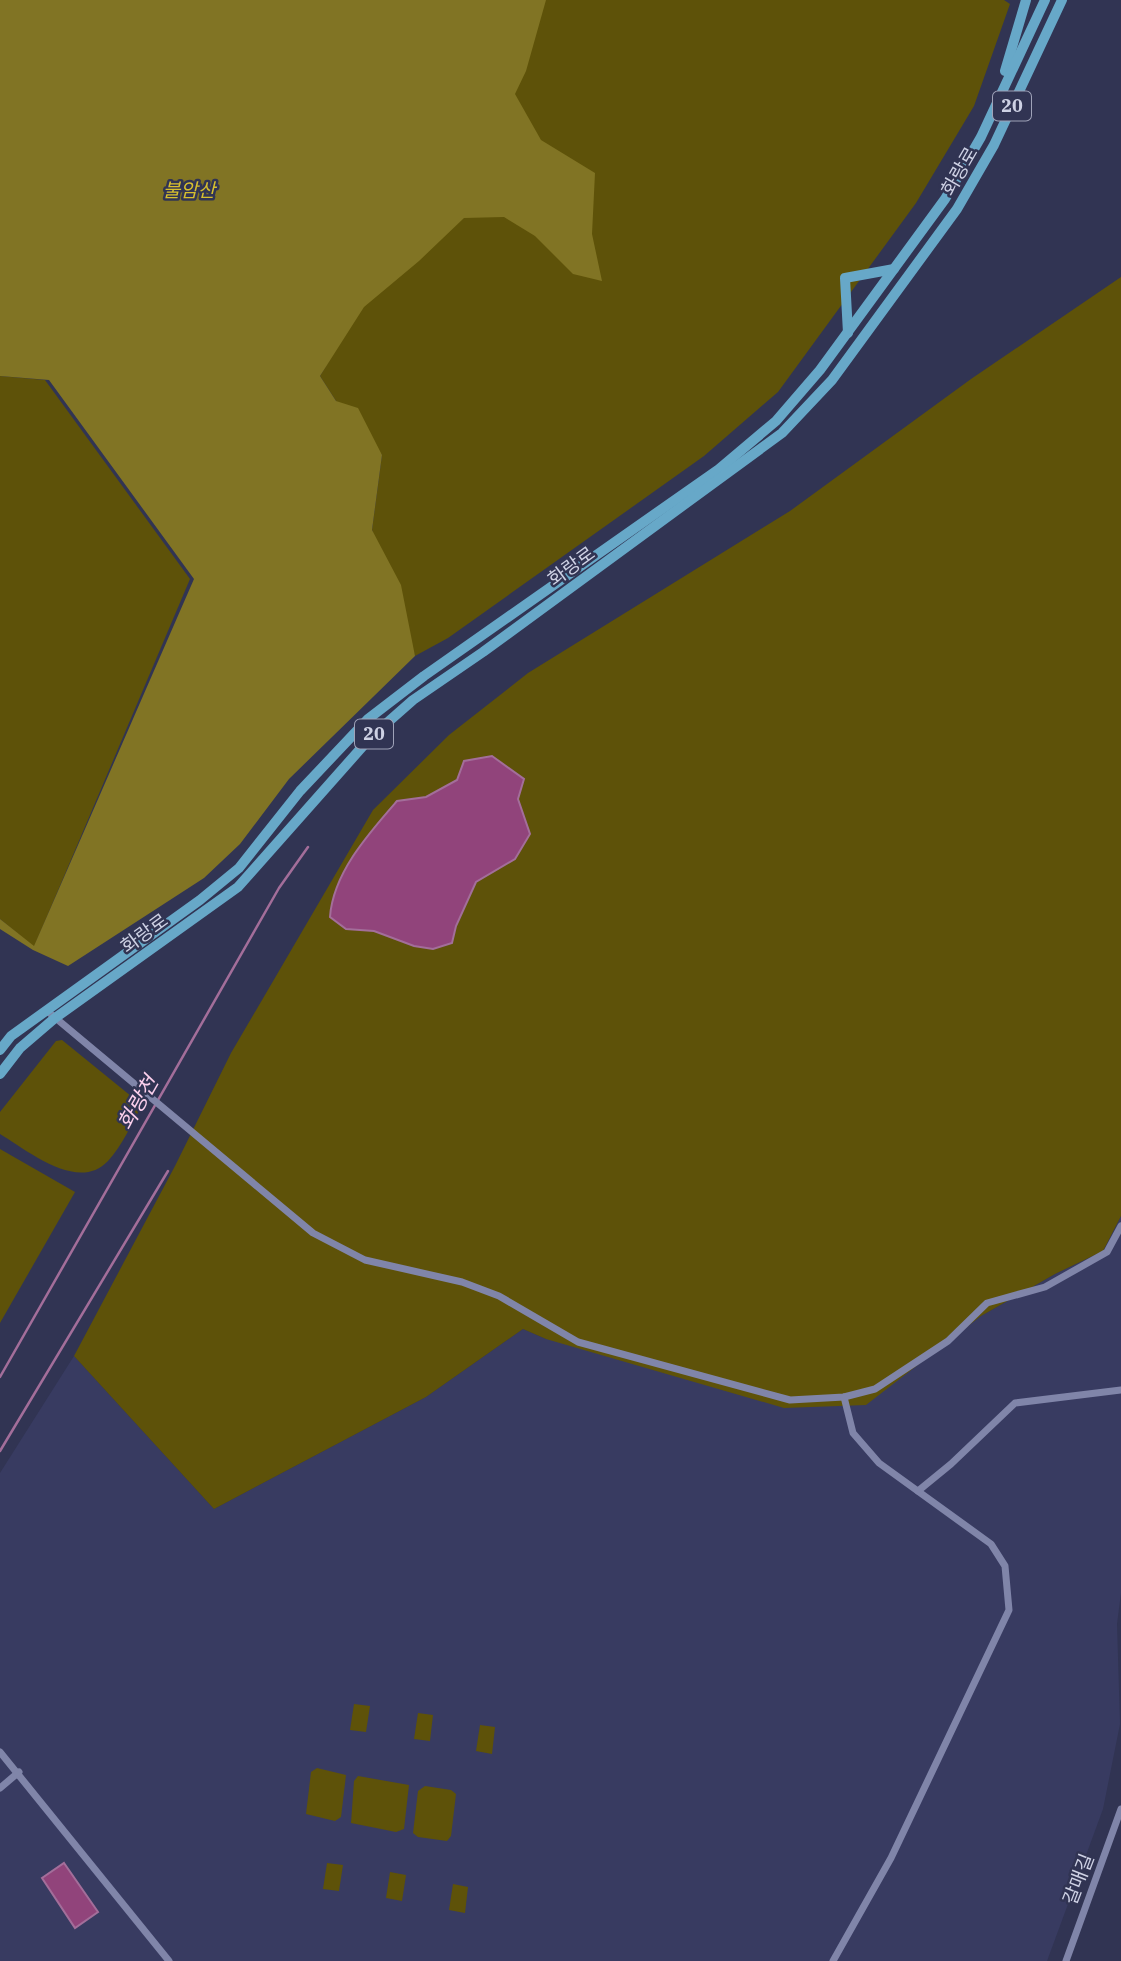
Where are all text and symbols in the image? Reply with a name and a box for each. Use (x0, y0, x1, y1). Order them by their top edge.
road number: 20 (993, 92, 1031, 120)
street label: 화랑로 (935, 142, 983, 200)
park label: 불암산 (163, 178, 218, 202)
street label: 화랑로 (543, 541, 599, 591)
road number: 20 (355, 720, 393, 748)
street label: 화랑로 (116, 908, 172, 958)
water label: 화랑천 (111, 1068, 165, 1135)
street label: 갈매길 (1057, 1850, 1099, 1908)

